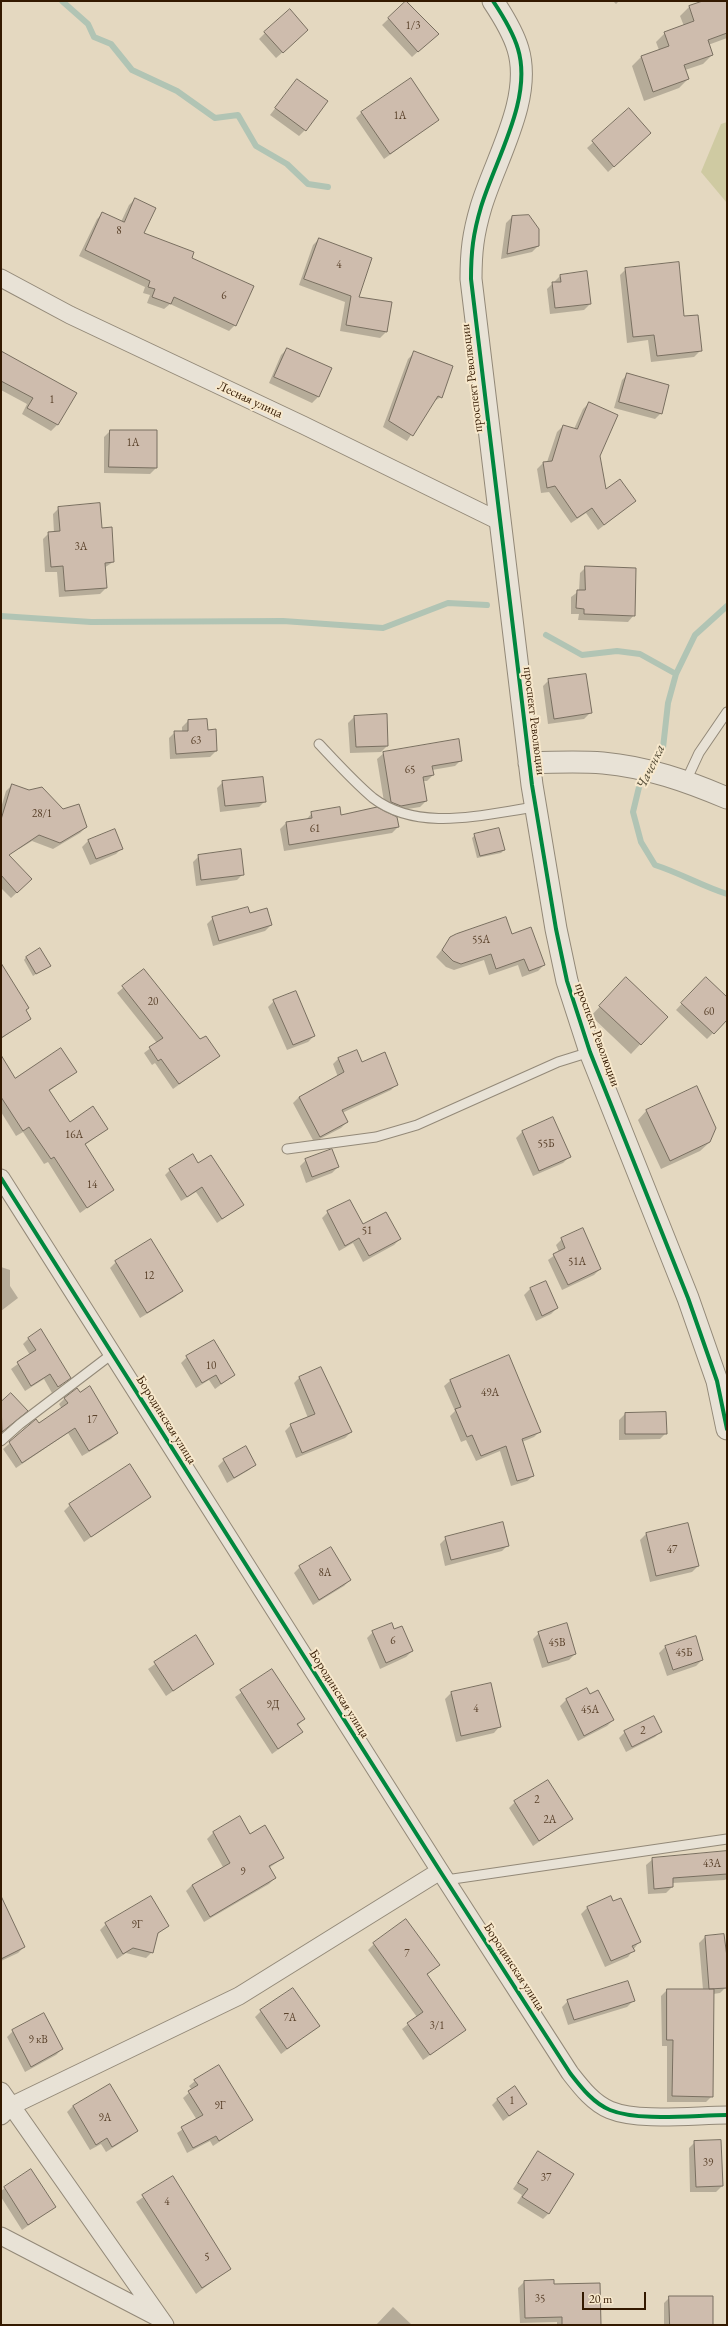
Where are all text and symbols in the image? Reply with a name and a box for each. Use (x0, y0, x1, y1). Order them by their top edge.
house number: 1/3 (406, 19, 420, 33)
house number: 1А (394, 109, 406, 123)
house number: 8 (116, 224, 122, 238)
house number: 4 (336, 258, 342, 272)
house number: 6 (221, 289, 227, 303)
street label: проспект Революции (458, 323, 486, 433)
street label: Лесная улица (215, 378, 285, 422)
house number: 1 (49, 393, 55, 407)
house number: 1А (127, 436, 139, 450)
house number: 3А (75, 540, 87, 554)
street label: проспект Революции (520, 666, 548, 776)
house number: 63 (191, 734, 201, 748)
water label: Чаченка (633, 742, 669, 792)
house number: 65 (405, 763, 415, 777)
house number: 28/1 (32, 807, 52, 821)
house number: 61 (310, 822, 320, 836)
house number: 55А (472, 933, 490, 947)
street label: проспект Революции (571, 981, 623, 1089)
house number: 20 (148, 995, 158, 1009)
house number: 60 (704, 1005, 714, 1019)
house number: 16А (65, 1128, 83, 1142)
house number: 55Б (537, 1137, 555, 1151)
house number: 14 (87, 1178, 97, 1192)
house number: 51 (362, 1224, 372, 1238)
house number: 51А (568, 1255, 586, 1269)
house number: 12 (144, 1269, 154, 1283)
house number: 10 (206, 1359, 216, 1373)
street label: Бородинская улица (132, 1373, 200, 1467)
house number: 49А (481, 1386, 499, 1400)
house number: 17 (87, 1413, 97, 1427)
house number: 47 (667, 1543, 677, 1557)
house number: 8А (319, 1566, 331, 1580)
house number: 6 (390, 1634, 396, 1648)
house number: 45В (548, 1636, 566, 1650)
house number: 45Б (675, 1646, 693, 1660)
street label: Бородинская улица (305, 1647, 373, 1741)
house number: 9Д (266, 1698, 280, 1712)
house number: 4 (473, 1702, 479, 1716)
house number: 45А (581, 1703, 599, 1717)
house number: 2 (640, 1724, 646, 1738)
house number: 2 (534, 1793, 540, 1807)
house number: 2А (544, 1813, 556, 1827)
house number: 43А (703, 1857, 721, 1871)
house number: 9 (240, 1865, 246, 1879)
house number: 9Г (132, 1918, 142, 1932)
street label: Бородинская улица (480, 1920, 548, 2014)
house number: 7 (404, 1947, 410, 1961)
house number: 7А (284, 2011, 296, 2025)
house number: 3/1 (430, 2019, 444, 2033)
house number: 9 кВ (28, 2033, 48, 2047)
house number: 1 (509, 2094, 515, 2108)
house number: 9Г (215, 2099, 225, 2113)
house number: 9А (99, 2111, 111, 2125)
house number: 39 (703, 2156, 713, 2170)
house number: 37 (541, 2171, 551, 2185)
house number: 4 (164, 2195, 170, 2209)
house number: 5 (204, 2250, 210, 2264)
scale bar (584, 2284, 648, 2310)
text: 20 m (589, 2291, 612, 2307)
house number: 35 (535, 2292, 545, 2306)

